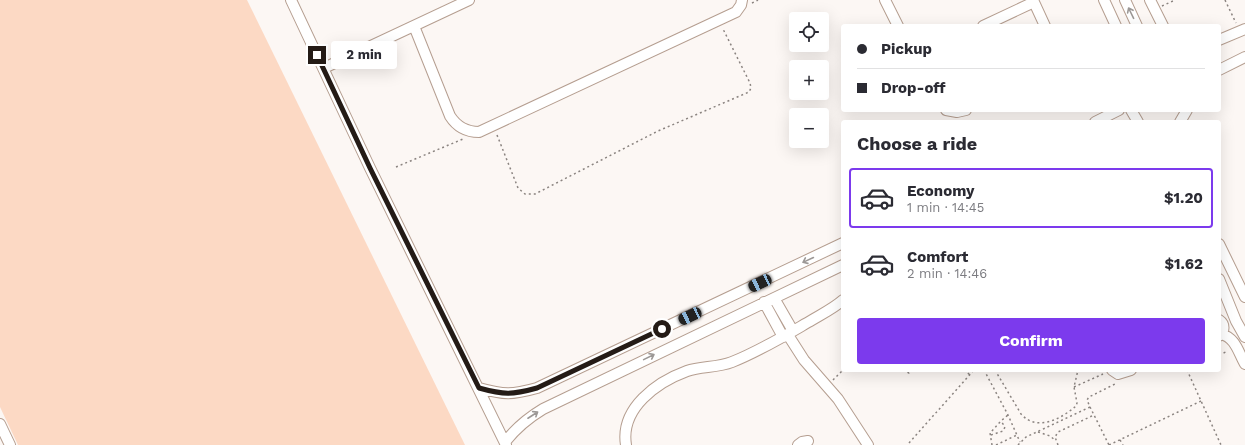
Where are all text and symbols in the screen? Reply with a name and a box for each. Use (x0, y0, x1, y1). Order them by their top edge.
one-way arrow (1127, 7, 1134, 19)
map controls (789, 12, 829, 148)
button: locate (789, 12, 829, 52)
text: Pickup (881, 40, 932, 58)
callout: 2 min (331, 41, 397, 69)
route end (308, 46, 326, 64)
text: 2 min (346, 47, 382, 62)
button: + (789, 60, 829, 100)
text: Drop-off (881, 79, 946, 97)
button: − (789, 108, 829, 148)
text: Choose a ride (857, 133, 977, 154)
icon: car (859, 180, 895, 216)
text: Economy (907, 182, 974, 200)
text: $1.20 (1164, 189, 1203, 207)
text: 1 min · 14:45 (907, 200, 984, 215)
icon: car (859, 246, 895, 282)
text: Comfort (907, 248, 968, 266)
text: $1.62 (1164, 255, 1203, 273)
one-way arrow (802, 257, 814, 264)
text: 2 min · 14:46 (907, 266, 987, 281)
car (747, 272, 773, 294)
car (677, 305, 703, 327)
button: Confirm (857, 318, 1205, 364)
route start (653, 320, 671, 338)
one-way arrow (643, 353, 655, 360)
one-way arrow (527, 411, 538, 419)

